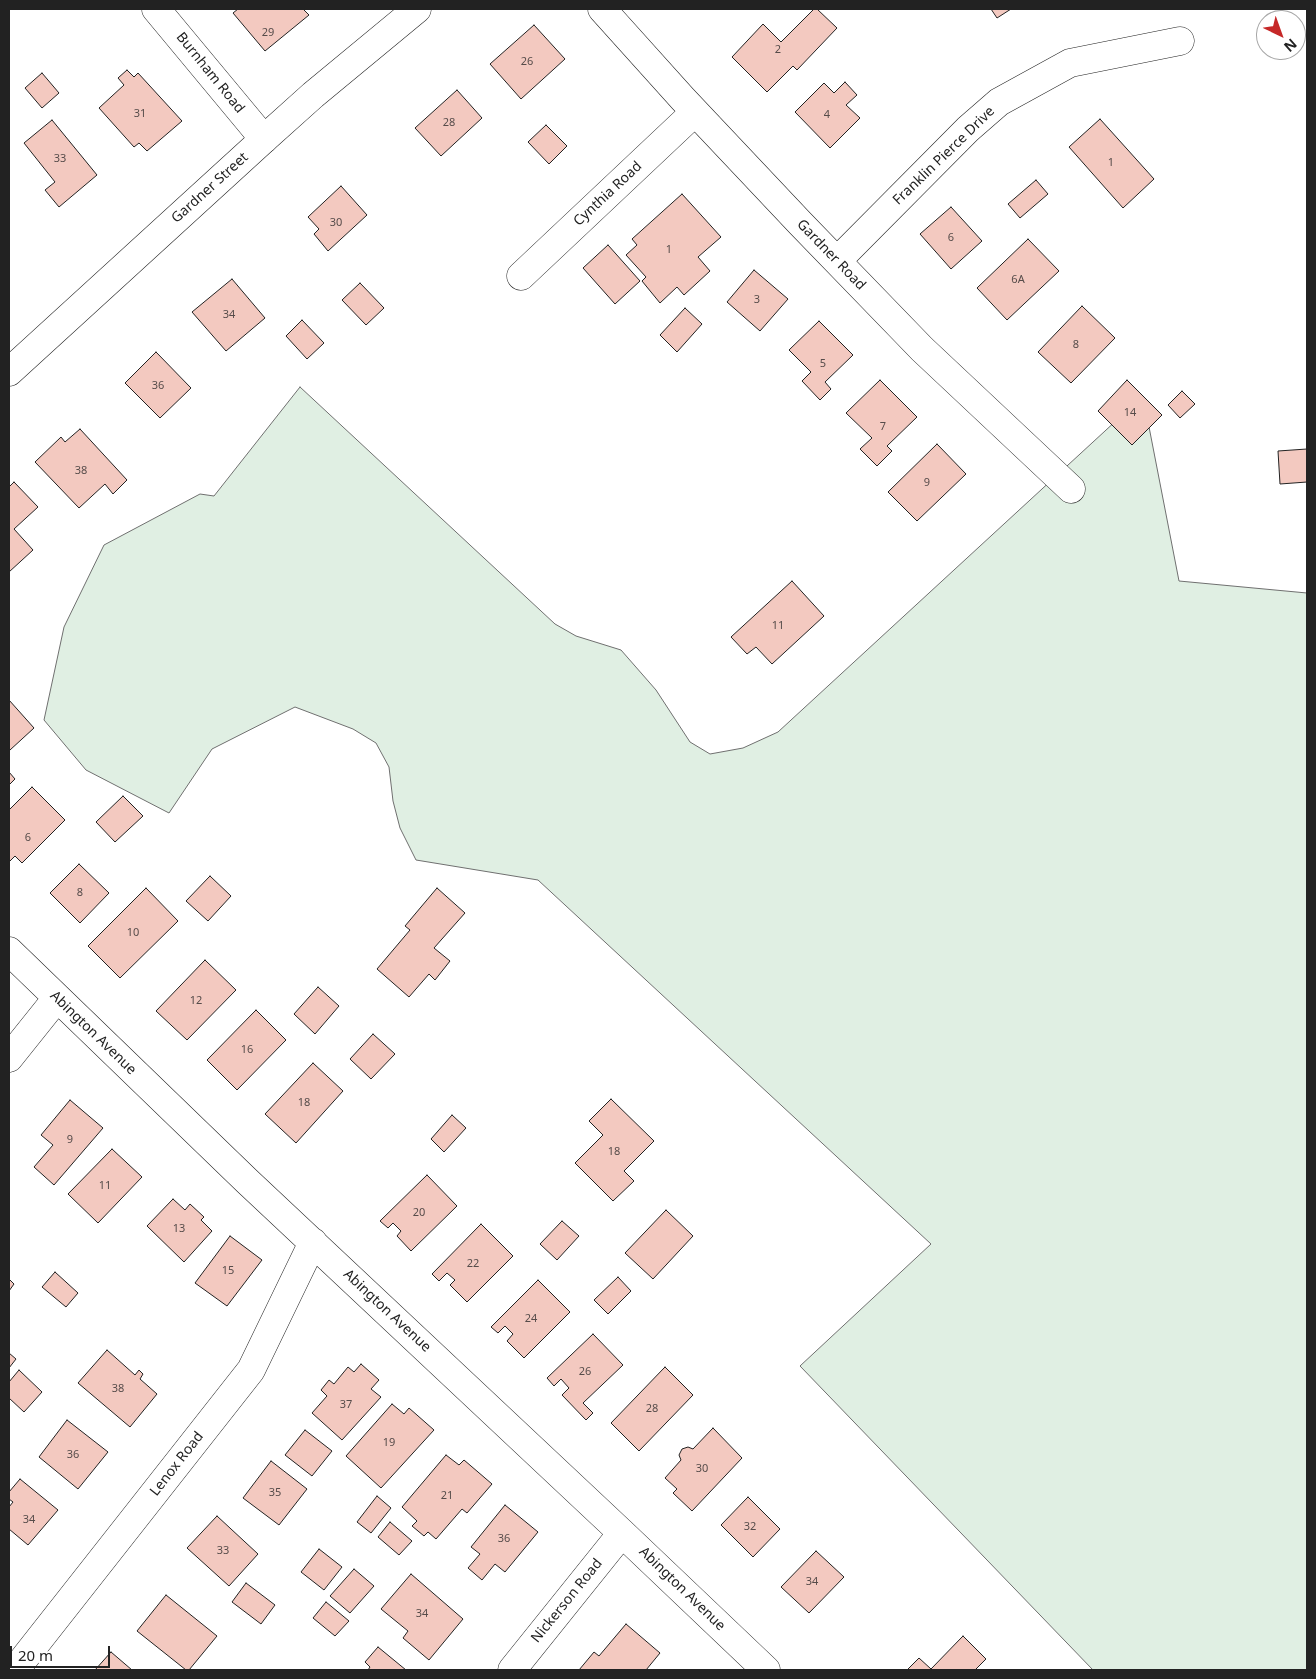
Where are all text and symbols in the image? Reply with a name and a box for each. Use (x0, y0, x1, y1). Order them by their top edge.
north arrow (1256, 10, 1306, 60)
house number: 29 (262, 26, 274, 40)
street label: Burnham Road (172, 29, 248, 117)
text: N (1280, 35, 1301, 57)
house number: 2 (775, 43, 781, 57)
house number: 26 (521, 55, 533, 69)
street label: Franklin Pierce Drive (890, 103, 998, 209)
house number: 31 (134, 107, 146, 121)
house number: 4 (824, 108, 830, 122)
house number: 28 (443, 116, 455, 130)
street label: Gardner Street (168, 149, 252, 227)
house number: 33 (54, 152, 66, 166)
house number: 1 (1108, 156, 1114, 170)
street label: Cynthia Road (570, 158, 646, 230)
house number: 30 (330, 216, 342, 230)
street label: Gardner Road (793, 216, 869, 294)
house number: 6 (948, 231, 954, 245)
house number: 1 (666, 243, 672, 257)
house number: 6A (1011, 273, 1025, 287)
house number: 3 (754, 293, 760, 307)
house number: 34 (223, 308, 235, 322)
house number: 8 (1073, 338, 1079, 352)
house number: 5 (820, 357, 826, 371)
house number: 36 (152, 379, 164, 393)
house number: 14 (1124, 406, 1136, 420)
house number: 7 (880, 420, 886, 434)
house number: 38 (75, 464, 87, 478)
house number: 9 (924, 476, 930, 490)
house number: 11 (772, 619, 784, 633)
house number: 6 (25, 831, 31, 845)
house number: 8 (77, 886, 83, 900)
house number: 10 (127, 926, 139, 940)
street label: Abington Avenue (46, 988, 140, 1078)
house number: 12 (190, 994, 202, 1008)
house number: 16 (241, 1043, 253, 1057)
house number: 18 (298, 1096, 310, 1110)
house number: 9 (67, 1133, 73, 1147)
house number: 18 (608, 1145, 620, 1159)
house number: 11 (99, 1179, 111, 1193)
house number: 20 (413, 1206, 425, 1220)
house number: 13 (173, 1222, 185, 1236)
house number: 22 (467, 1257, 479, 1271)
house number: 15 (222, 1264, 234, 1278)
street label: Abington Avenue (340, 1266, 434, 1356)
house number: 24 (525, 1312, 537, 1326)
house number: 26 (579, 1365, 591, 1379)
house number: 38 (112, 1382, 124, 1396)
house number: 37 (340, 1398, 352, 1412)
house number: 28 (646, 1402, 658, 1416)
street label: Lenox Road (147, 1429, 207, 1499)
house number: 19 (383, 1436, 395, 1450)
house number: 36 (67, 1448, 79, 1462)
house number: 30 (696, 1462, 708, 1476)
house number: 35 (269, 1486, 281, 1500)
house number: 21 (441, 1489, 453, 1503)
house number: 34 (23, 1513, 35, 1527)
house number: 32 (744, 1520, 756, 1534)
house number: 36 (498, 1532, 510, 1546)
house number: 33 (217, 1544, 229, 1558)
street label: Abington Avenue (635, 1544, 729, 1634)
street label: Nickerson Road (528, 1556, 606, 1646)
house number: 34 (806, 1575, 818, 1589)
house number: 34 (416, 1607, 428, 1621)
scale bar (12, 1636, 112, 1668)
text: 20 m (18, 1645, 53, 1665)

